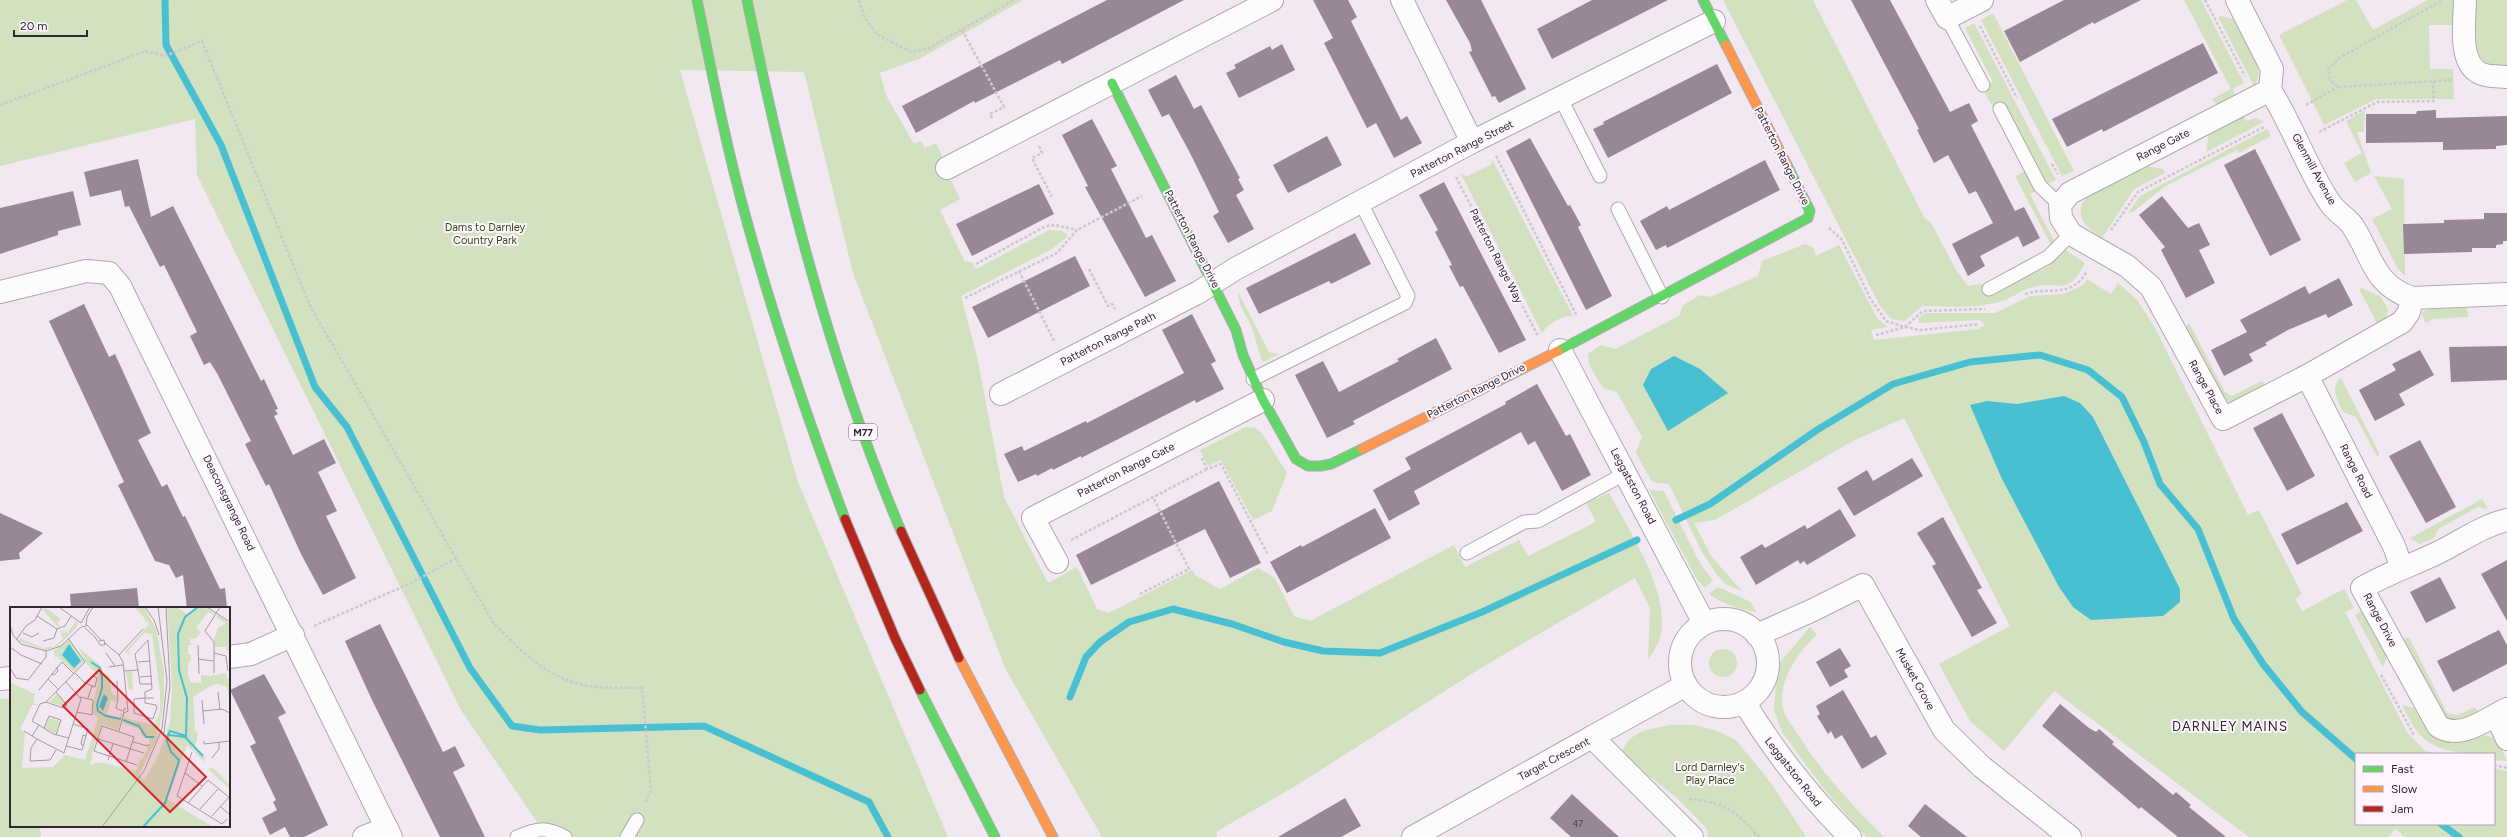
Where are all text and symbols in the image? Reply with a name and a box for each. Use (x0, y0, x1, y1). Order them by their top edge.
scale bar (14, 12, 87, 38)
text: 20 m (20, 19, 48, 33)
street label: Patterton Range Drive (1752, 105, 1812, 207)
street label: Patterton Range Street (1408, 117, 1516, 181)
street label: Range Gate (2134, 126, 2192, 164)
street label: Glenmill Avenue (2289, 131, 2339, 207)
street label: Patterton Range Drive (1162, 188, 1222, 290)
street label: Patterton Range Way (1466, 206, 1526, 306)
park label: Dams to Darnley Country Park (445, 221, 526, 247)
street label: Patterton Range Path (1058, 309, 1158, 369)
street label: Range Place (2186, 358, 2226, 416)
street label: Patterton Range Drive (1425, 361, 1527, 421)
road number: M77 (849, 424, 877, 440)
street label: Patterton Range Gate (1075, 440, 1177, 500)
street label: Range Road (2337, 442, 2375, 500)
street label: Leggatston Road (1607, 446, 1659, 526)
street label: Deaconsgrange Road (200, 453, 258, 553)
street label: Range Drive (2360, 591, 2400, 649)
inset map (10, 607, 230, 827)
street label: Musket Grove (1893, 646, 1937, 712)
district label: DARNLEY MAINS (2172, 719, 2288, 734)
street label: Target Crescent (1516, 735, 1592, 783)
street label: Leggatston Road (1762, 735, 1824, 809)
legend (2355, 753, 2495, 825)
park label: Lord Darnley's Play Place (1675, 761, 1745, 787)
text: Fast (2391, 762, 2414, 776)
text: Slow (2391, 782, 2418, 796)
text: Jam (2391, 802, 2414, 816)
house number: 47 (1573, 818, 1583, 829)

